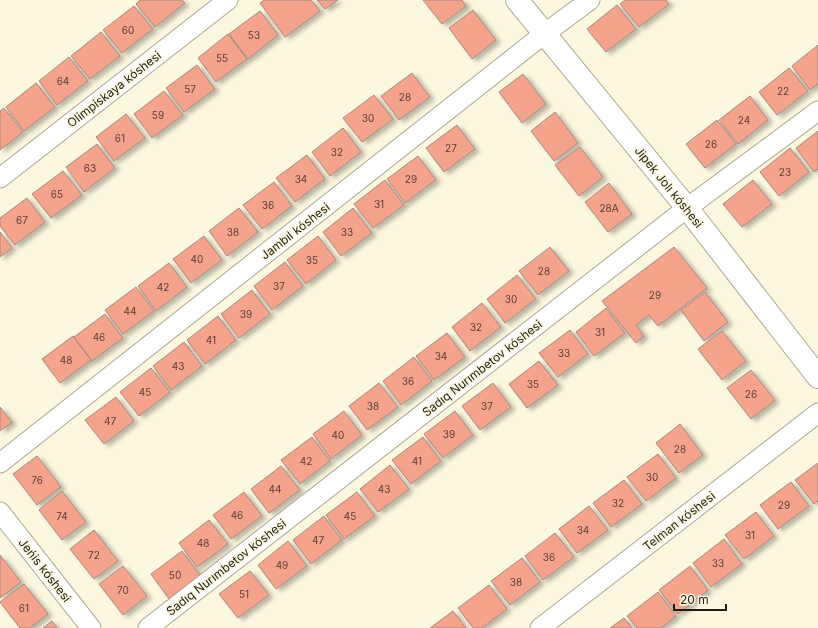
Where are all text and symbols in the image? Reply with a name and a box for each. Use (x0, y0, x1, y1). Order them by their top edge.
house number: 60 (122, 24, 134, 36)
house number: 53 (248, 29, 260, 41)
street label: Olimpiskaya kóshesi (64, 48, 164, 130)
house number: 55 (216, 52, 228, 64)
house number: 64 (57, 75, 69, 87)
house number: 57 (184, 83, 196, 95)
house number: 22 (777, 85, 789, 97)
house number: 28 (399, 91, 411, 103)
house number: 59 (152, 109, 164, 121)
house number: 30 (362, 112, 374, 124)
house number: 24 (738, 114, 750, 126)
house number: 61 (115, 132, 125, 144)
house number: 26 (705, 138, 717, 150)
house number: 27 (445, 142, 457, 154)
street label: Jipek Jolı kóshesi (632, 143, 706, 231)
house number: 32 (331, 146, 343, 158)
house number: 63 (84, 162, 96, 174)
house number: 23 (779, 166, 791, 178)
house number: 34 (295, 173, 307, 185)
house number: 29 (405, 173, 417, 185)
house number: 65 (51, 188, 63, 200)
house number: 31 (374, 198, 384, 210)
street label: Jambıl kóshesi (257, 199, 333, 263)
house number: 36 (262, 199, 274, 211)
house number: 28A (599, 202, 619, 214)
house number: 67 (16, 214, 28, 226)
house number: 38 (227, 226, 239, 238)
house number: 33 (341, 226, 353, 238)
house number: 40 (191, 253, 203, 265)
house number: 35 (306, 254, 318, 266)
house number: 28 (538, 265, 550, 277)
house number: 37 (273, 280, 285, 292)
house number: 42 (157, 281, 169, 293)
house number: 29 (649, 289, 661, 301)
house number: 30 (505, 293, 517, 305)
house number: 44 (124, 305, 136, 317)
house number: 39 (240, 308, 252, 320)
street label: Sadıq Nurımbetov kóshesi (419, 316, 545, 419)
house number: 32 (470, 321, 482, 333)
house number: 31 (595, 326, 605, 338)
house number: 46 (93, 331, 105, 343)
house number: 41 (206, 334, 216, 346)
house number: 33 (558, 347, 570, 359)
house number: 34 (435, 350, 447, 362)
house number: 48 (60, 354, 72, 366)
house number: 43 (172, 360, 184, 372)
house number: 36 (402, 375, 414, 387)
house number: 35 (527, 378, 539, 390)
house number: 45 (139, 386, 151, 398)
house number: 26 (745, 388, 757, 400)
house number: 38 (367, 400, 379, 412)
house number: 37 (481, 400, 493, 412)
house number: 47 (104, 415, 116, 427)
house number: 39 (443, 428, 455, 440)
house number: 40 (332, 429, 344, 441)
house number: 28 (674, 443, 686, 455)
house number: 42 (300, 455, 312, 467)
house number: 41 (412, 455, 422, 467)
house number: 30 (646, 471, 658, 483)
house number: 76 (31, 474, 43, 486)
house number: 44 (269, 483, 281, 495)
house number: 43 (378, 483, 390, 495)
street label: Telman kóshesi (640, 488, 718, 554)
house number: 32 (612, 497, 624, 509)
house number: 29 (778, 499, 790, 511)
house number: 46 (231, 509, 243, 521)
house number: 74 (56, 510, 68, 522)
house number: 45 (344, 510, 356, 522)
street label: Sadıq Nurımbetov kóshesi (163, 515, 289, 618)
house number: 34 (577, 524, 589, 536)
house number: 31 (745, 529, 755, 541)
house number: 47 (312, 534, 324, 546)
street label: Jeńis kóshesi (15, 535, 75, 605)
house number: 48 (197, 537, 209, 549)
house number: 72 (88, 549, 100, 561)
house number: 36 (543, 551, 555, 563)
house number: 33 (712, 557, 724, 569)
house number: 49 (276, 559, 288, 571)
house number: 50 (169, 569, 181, 581)
house number: 38 (510, 576, 522, 588)
house number: 70 (117, 584, 129, 596)
scale bar (674, 586, 726, 612)
house number: 51 (239, 588, 249, 600)
text: 20 m (680, 592, 709, 607)
house number: 61 (19, 602, 29, 614)

